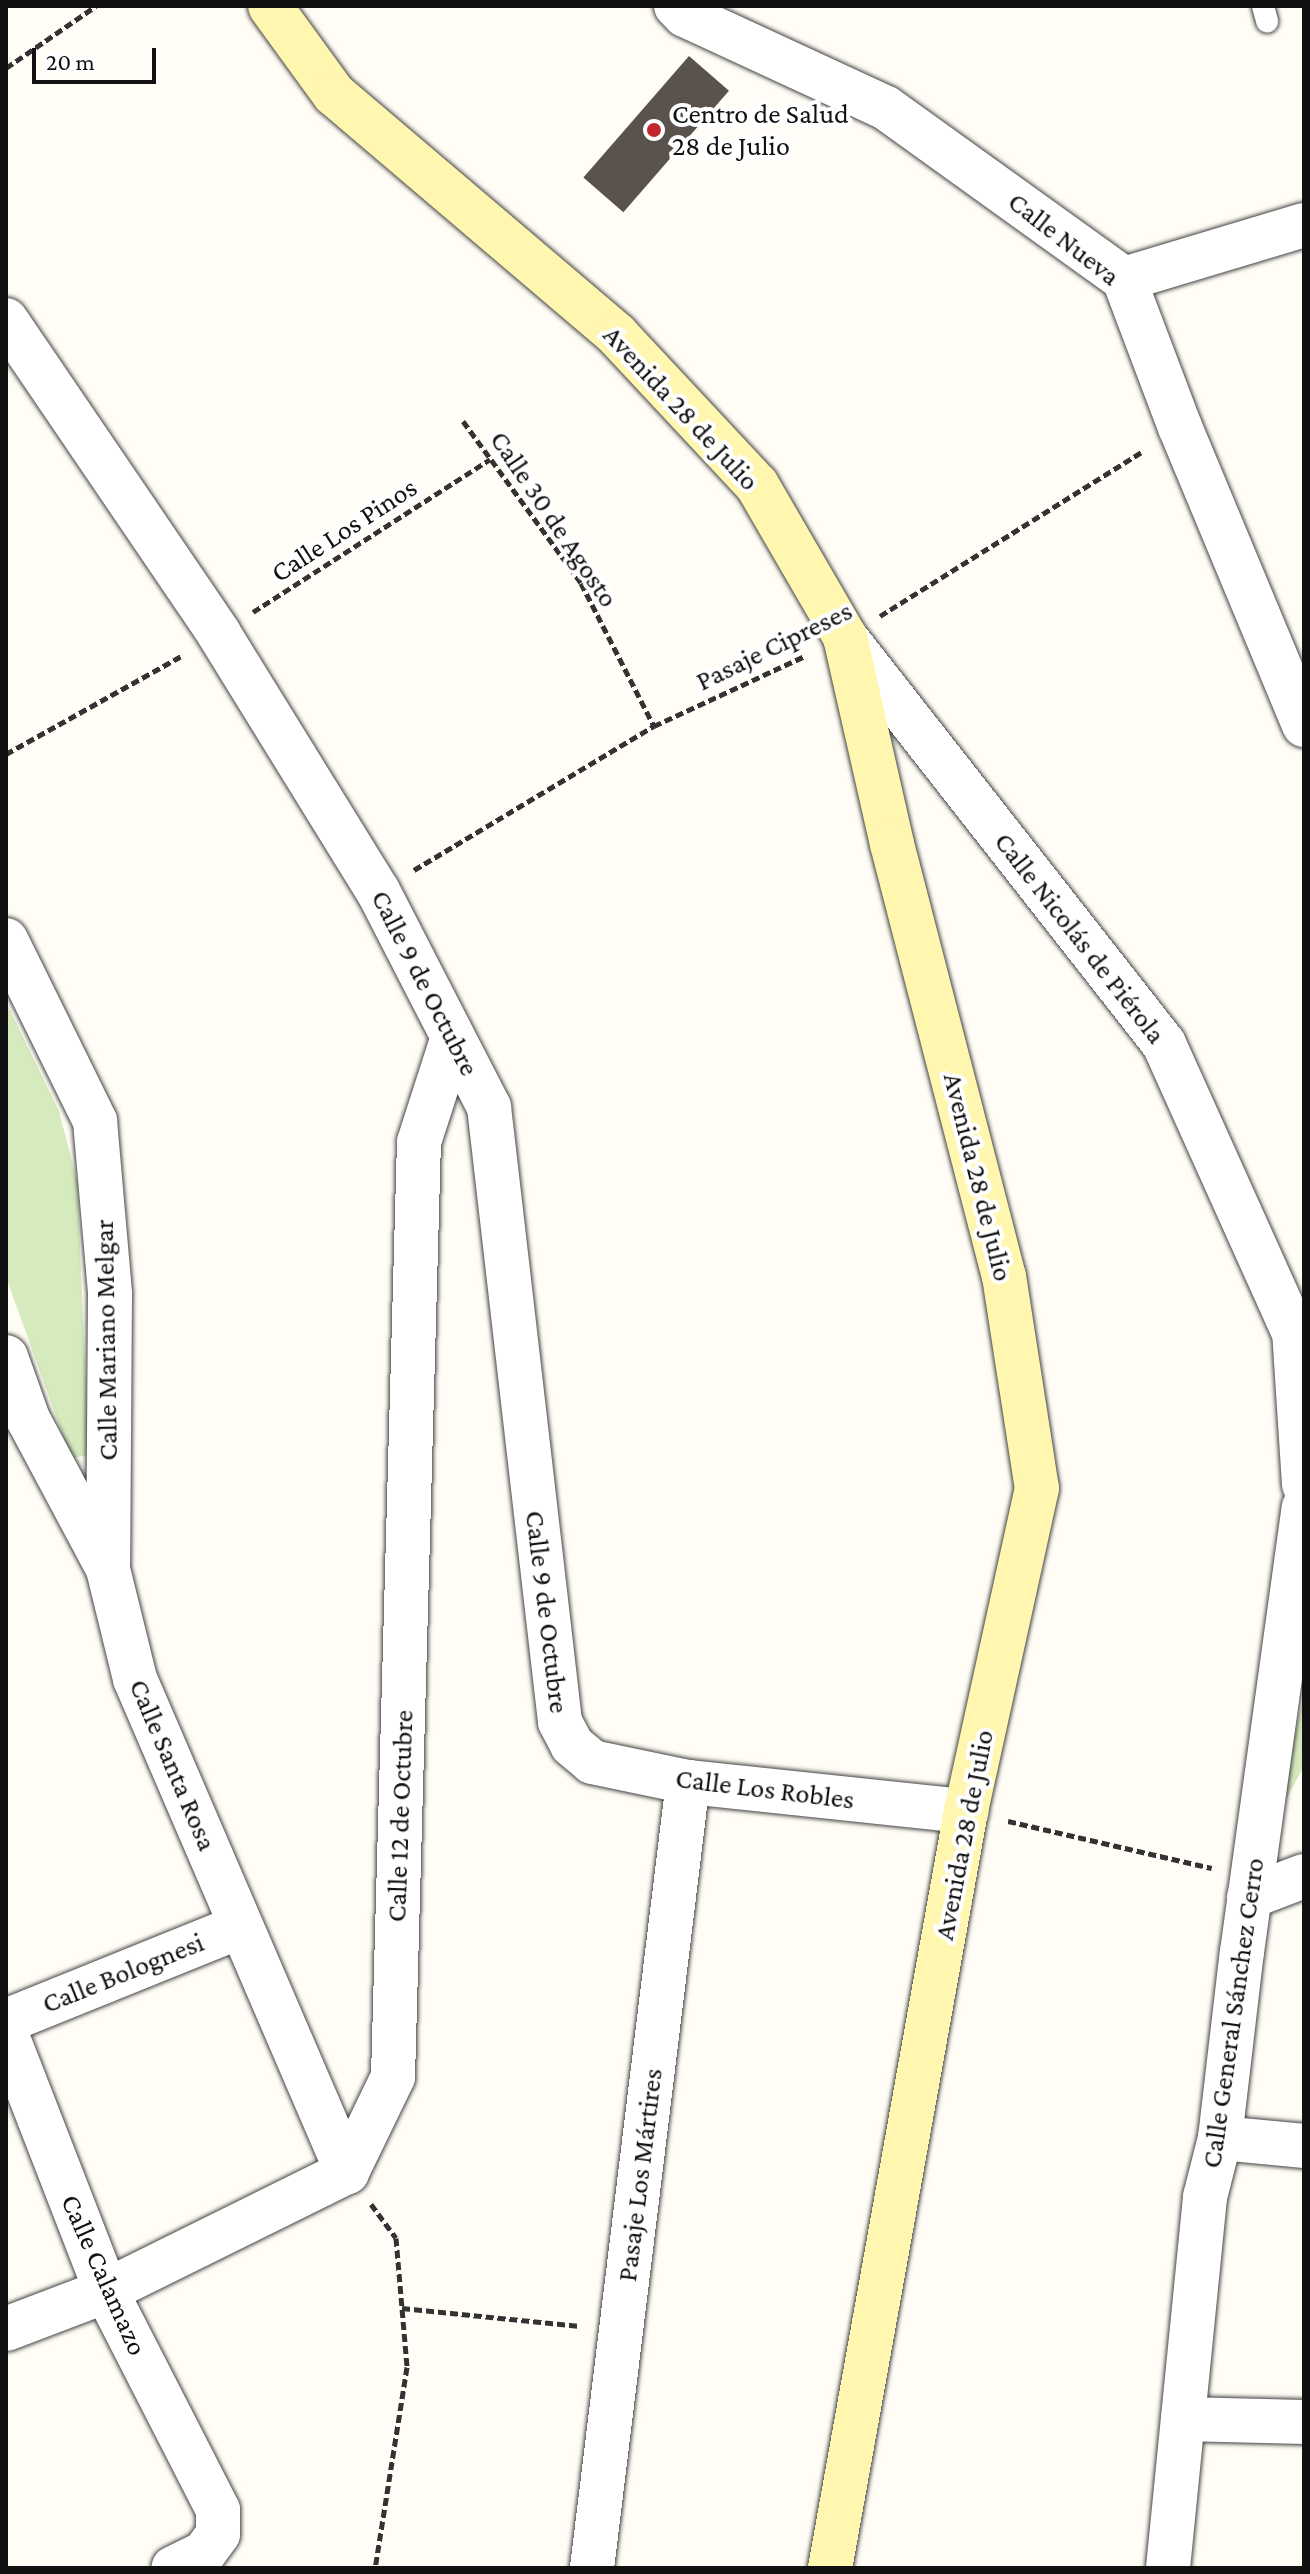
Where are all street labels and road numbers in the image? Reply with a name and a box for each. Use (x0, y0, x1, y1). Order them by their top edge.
street label: Calle Nueva (1001, 185, 1127, 293)
street label: Avenida 28 de Julio (596, 319, 766, 497)
street label: Calle 30 de Agosto (483, 425, 625, 613)
street label: Calle Los Pinos (265, 470, 423, 590)
street label: Pasaje Cipreses (691, 594, 857, 698)
street label: Calle Nicolás de Piérola (987, 826, 1173, 1050)
street label: Calle 9 de Octubre (364, 885, 486, 1081)
street label: Avenida 28 de Julio (936, 1069, 1020, 1285)
street label: Calle Mariano Melgar (87, 1219, 125, 1461)
street label: Calle 9 de Octubre (518, 1509, 576, 1715)
street label: Calle Santa Rosa (122, 1674, 224, 1856)
street label: Calle 12 de Octubre (380, 1709, 420, 1923)
street label: Avenida 28 de Julio (927, 1727, 1001, 1943)
street label: Calle Los Robles (674, 1761, 856, 1817)
street label: Calle General Sánchez Cerro (1195, 1856, 1271, 2170)
street label: Calle Bolognesi (37, 1925, 209, 2021)
street label: Pasaje Los Mártires (610, 2067, 670, 2283)
street label: Calle Calamazo (54, 2189, 154, 2361)

